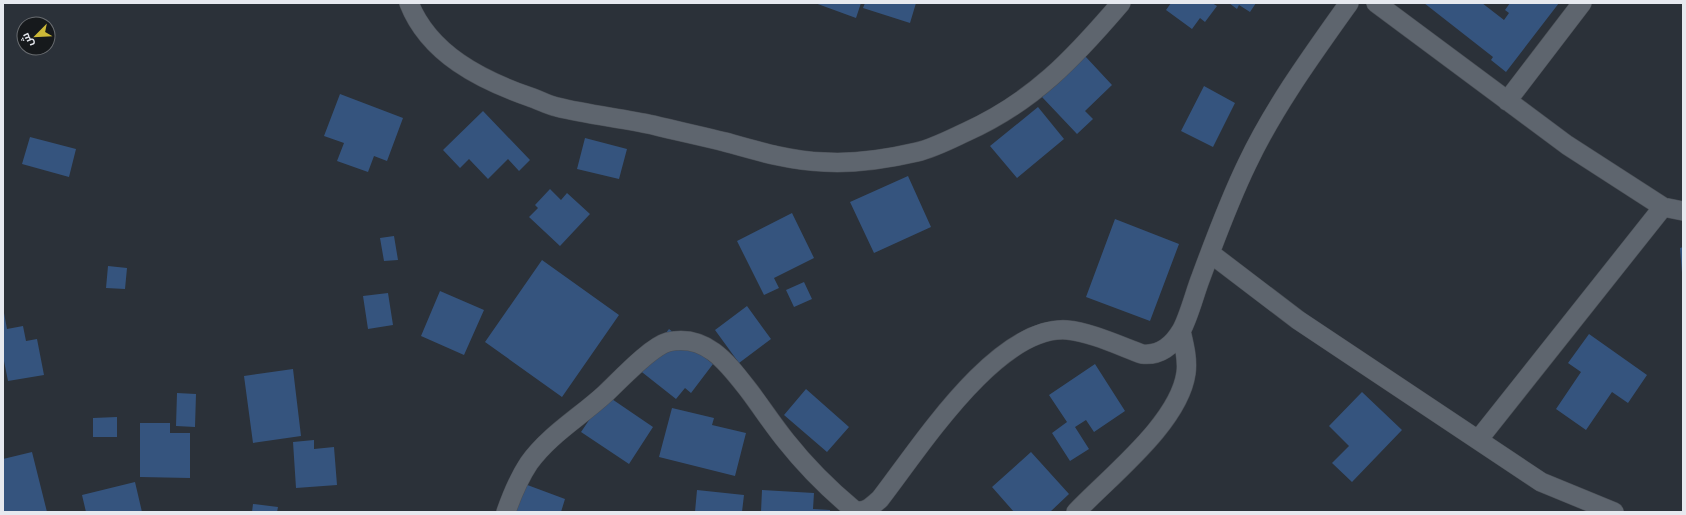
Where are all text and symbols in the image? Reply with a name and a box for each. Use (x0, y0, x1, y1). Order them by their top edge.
north arrow (16, 16, 56, 56)
text: ش (18, 31, 36, 49)

